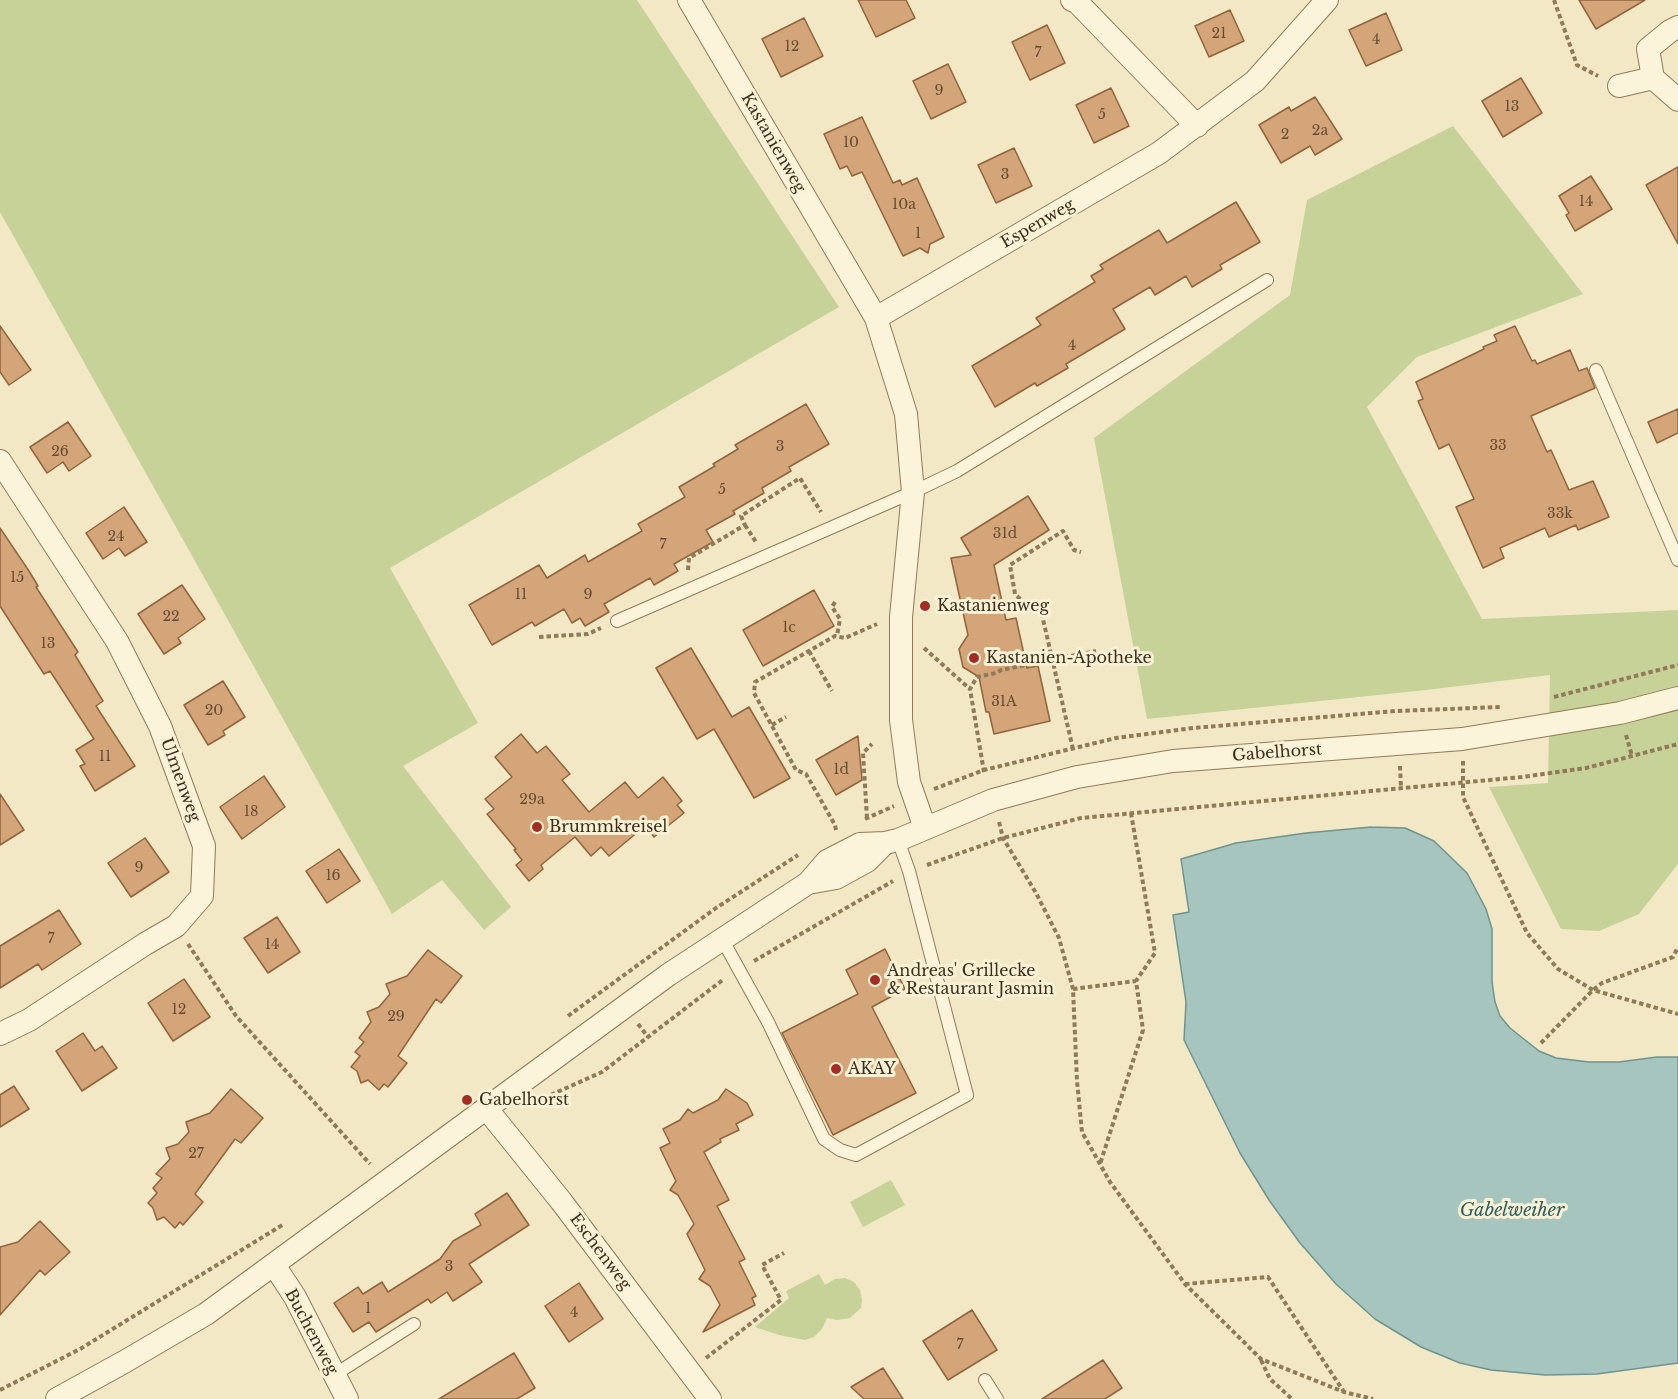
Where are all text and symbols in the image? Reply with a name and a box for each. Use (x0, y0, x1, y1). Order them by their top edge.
house number: 21 (1212, 26, 1226, 42)
house number: 4 (1372, 32, 1380, 48)
house number: 12 (785, 39, 799, 55)
house number: 7 (1034, 45, 1042, 61)
house number: 9 (934, 83, 944, 99)
street label: Kastanienweg (737, 90, 809, 196)
house number: 13 (1505, 99, 1519, 115)
house number: 5 (1098, 107, 1106, 123)
house number: 2a (1312, 123, 1328, 139)
house number: 2 (1281, 127, 1289, 143)
house number: 10 (843, 135, 859, 151)
house number: 3 (1001, 167, 1009, 183)
house number: 14 (1579, 194, 1593, 210)
street label: Espenweg (998, 195, 1078, 253)
house number: 10a (892, 197, 916, 213)
house number: 1 (915, 226, 921, 242)
house number: 4 (1068, 338, 1076, 354)
house number: 33 (1489, 438, 1507, 454)
house number: 3 (776, 439, 784, 455)
house number: 26 (51, 444, 69, 460)
house number: 5 (718, 482, 726, 498)
house number: 33k (1547, 506, 1573, 522)
house number: 31d (993, 526, 1017, 542)
house number: 24 (108, 529, 124, 545)
house number: 7 (659, 537, 667, 553)
house number: 15 (10, 570, 24, 586)
house number: 11 (515, 587, 527, 603)
house number: 9 (583, 587, 593, 603)
place label: Kastanienweg (937, 596, 1049, 616)
marker: Kastanienweg (918, 599, 932, 613)
house number: 22 (162, 609, 180, 625)
house number: 1c (782, 620, 796, 636)
house number: 13 (41, 636, 55, 652)
place label: Kastanien-Apotheke (986, 648, 1152, 668)
marker: Kastanien-Apotheke (967, 651, 981, 665)
house number: 31A (991, 694, 1017, 710)
house number: 20 (205, 703, 223, 719)
street label: Ulmenweg (156, 735, 204, 825)
street label: Gabelhorst (1231, 740, 1323, 766)
house number: 11 (99, 749, 111, 765)
house number: 1d (833, 762, 849, 778)
house number: 29a (519, 792, 545, 808)
house number: 18 (244, 804, 258, 820)
place label: Brummkreisel (549, 817, 668, 837)
marker: Brummkreisel (530, 820, 544, 834)
house number: 9 (134, 860, 144, 876)
house number: 16 (325, 868, 341, 884)
house number: 7 (47, 931, 55, 947)
house number: 14 (265, 937, 279, 953)
place label: Andreas' Grillecke & Restaurant Jasmin (887, 961, 1054, 999)
marker: Andreas' Grillecke & Restaurant Jasmin (868, 973, 882, 987)
house number: 12 (172, 1002, 186, 1018)
house number: 29 (387, 1009, 405, 1025)
place label: AKAY (848, 1059, 896, 1079)
marker: AKAY (829, 1062, 843, 1076)
place label: Gabelhorst (479, 1090, 569, 1110)
marker: Gabelhorst (460, 1093, 474, 1107)
house number: 27 (188, 1146, 204, 1162)
water label: Gabelweiher (1460, 1200, 1564, 1222)
street label: Eschenweg (565, 1210, 635, 1294)
house number: 3 (445, 1259, 453, 1275)
street label: Buchenweg (280, 1286, 342, 1378)
house number: 1 (365, 1301, 371, 1317)
house number: 4 (570, 1305, 578, 1321)
house number: 7 (956, 1337, 964, 1353)

